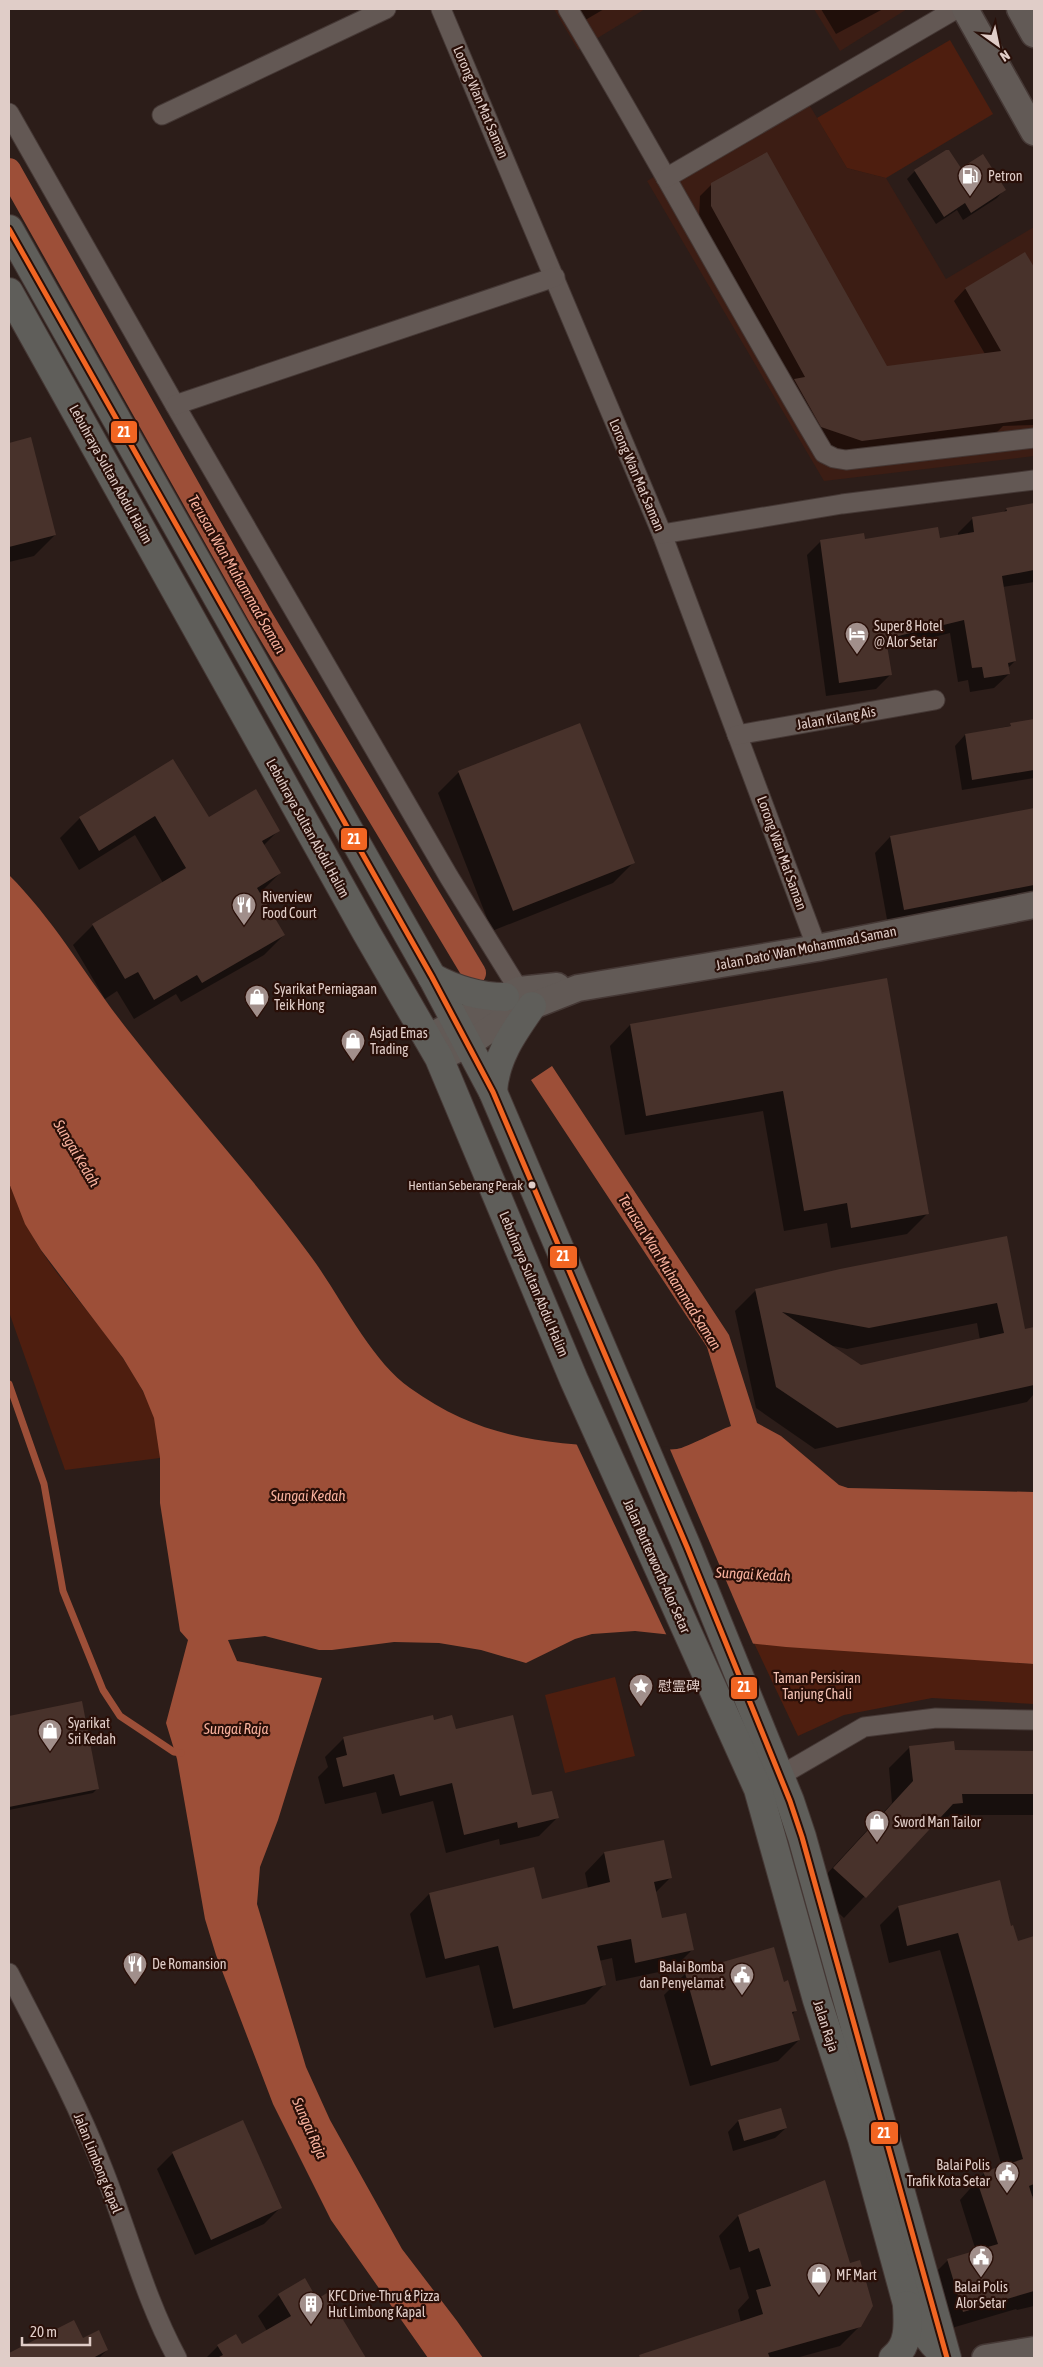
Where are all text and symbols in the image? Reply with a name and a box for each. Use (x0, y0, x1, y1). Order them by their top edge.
north arrow (973, 20, 1023, 70)
street label: Lorong Wan Mat Saman (450, 44, 512, 160)
text: N (997, 47, 1013, 65)
fuel station icon: Petron (957, 163, 983, 197)
place label: Petron (988, 168, 1023, 184)
street label: Lebuhraya Sultan Abdul Halim (66, 402, 156, 546)
street label: Lorong Wan Mat Saman (606, 417, 668, 533)
line badge: 21 (110, 420, 138, 444)
text: 21 (117, 424, 131, 440)
water label: Terusan Wan Muhammad Saman (185, 492, 289, 656)
place label: Super 8 Hotel @ Alor Setar (874, 618, 943, 650)
hotel icon: Super 8 Hotel @ Alor Setar (844, 621, 870, 655)
street label: Jalan Kilang Ais (795, 703, 877, 733)
street label: Lebuhraya Sultan Abdul Halim (263, 756, 353, 900)
street label: Lorong Wan Mat Saman (754, 794, 810, 912)
line badge: 21 (340, 827, 368, 851)
text: 21 (347, 831, 361, 847)
place label: Riverview Food Court (262, 889, 317, 921)
restaurant icon: Riverview Food Court (231, 892, 257, 926)
street label: Jalan Dato' Wan Mohammad Saman (714, 923, 898, 973)
place label: Syarikat Perniagaan Teik Hong (274, 981, 377, 1013)
shop icon: Syarikat Perniagaan Teik Hong (244, 984, 270, 1018)
place label: Asjad Emas Trading (370, 1025, 428, 1057)
shop icon: Asjad Emas Trading (340, 1028, 366, 1062)
water label: Sungai Kedah (50, 1116, 104, 1190)
place label: Hentian Seberang Perak (408, 1178, 523, 1193)
marker: Hentian Seberang Perak (527, 1180, 537, 1190)
water label: Terusan Wan Muhammad Saman (615, 1191, 725, 1353)
street label: Lebuhraya Sultan Abdul Halim (496, 1209, 572, 1359)
line badge: 21 (549, 1245, 578, 1269)
text: 21 (556, 1248, 570, 1264)
water label: Sungai Kedah (270, 1487, 346, 1504)
street label: Jalan Butterworth-Alor Setar (620, 1497, 694, 1636)
water label: Sungai Kedah (714, 1563, 791, 1584)
park label: Taman Persisiran Tanjung Chali (773, 1670, 861, 1702)
place icon: 慰霊碑 (628, 1673, 654, 1707)
line badge: 21 (730, 1676, 758, 1700)
place label: 慰霊碑 (658, 1678, 700, 1694)
text: 21 (737, 1679, 751, 1695)
place label: Syarikat Sri Kedah (68, 1715, 116, 1747)
shop icon: Syarikat Sri Kedah (37, 1718, 63, 1752)
water label: Sungai Raja (203, 1720, 269, 1737)
shop icon: Sword Man Tailor (864, 1809, 890, 1843)
place label: Sword Man Tailor (894, 1814, 982, 1830)
restaurant icon: De Romansion (122, 1951, 148, 1985)
place label: De Romansion (152, 1956, 227, 1972)
place label: Balai Bomba dan Penyelamat (639, 1959, 724, 1991)
public building icon: Balai Bomba dan Penyelamat (729, 1962, 755, 1996)
street label: Jalan Raja (810, 1998, 842, 2054)
water label: Sungai Raja (289, 2094, 331, 2161)
street label: Jalan Limbong Kapal (71, 2111, 125, 2216)
line badge: 21 (870, 2121, 899, 2145)
text: 21 (877, 2125, 891, 2141)
place label: Balai Polis Trafik Kota Setar (907, 2157, 991, 2189)
public building icon: Balai Polis Trafik Kota Setar (994, 2160, 1020, 2194)
public building icon: Balai Polis Alor Setar (968, 2244, 994, 2278)
shop icon: MF Mart (806, 2262, 832, 2296)
place label: MF Mart (836, 2267, 877, 2283)
place label: Balai Polis Alor Setar (954, 2279, 1008, 2311)
place label: KFC Drive-Thru & Pizza Hut Limbong Kapal (328, 2288, 440, 2320)
building icon: KFC Drive-Thru & Pizza Hut Limbong Kapal (298, 2291, 324, 2325)
scale bar (22, 2314, 90, 2346)
text: 20 m (30, 2323, 57, 2340)

